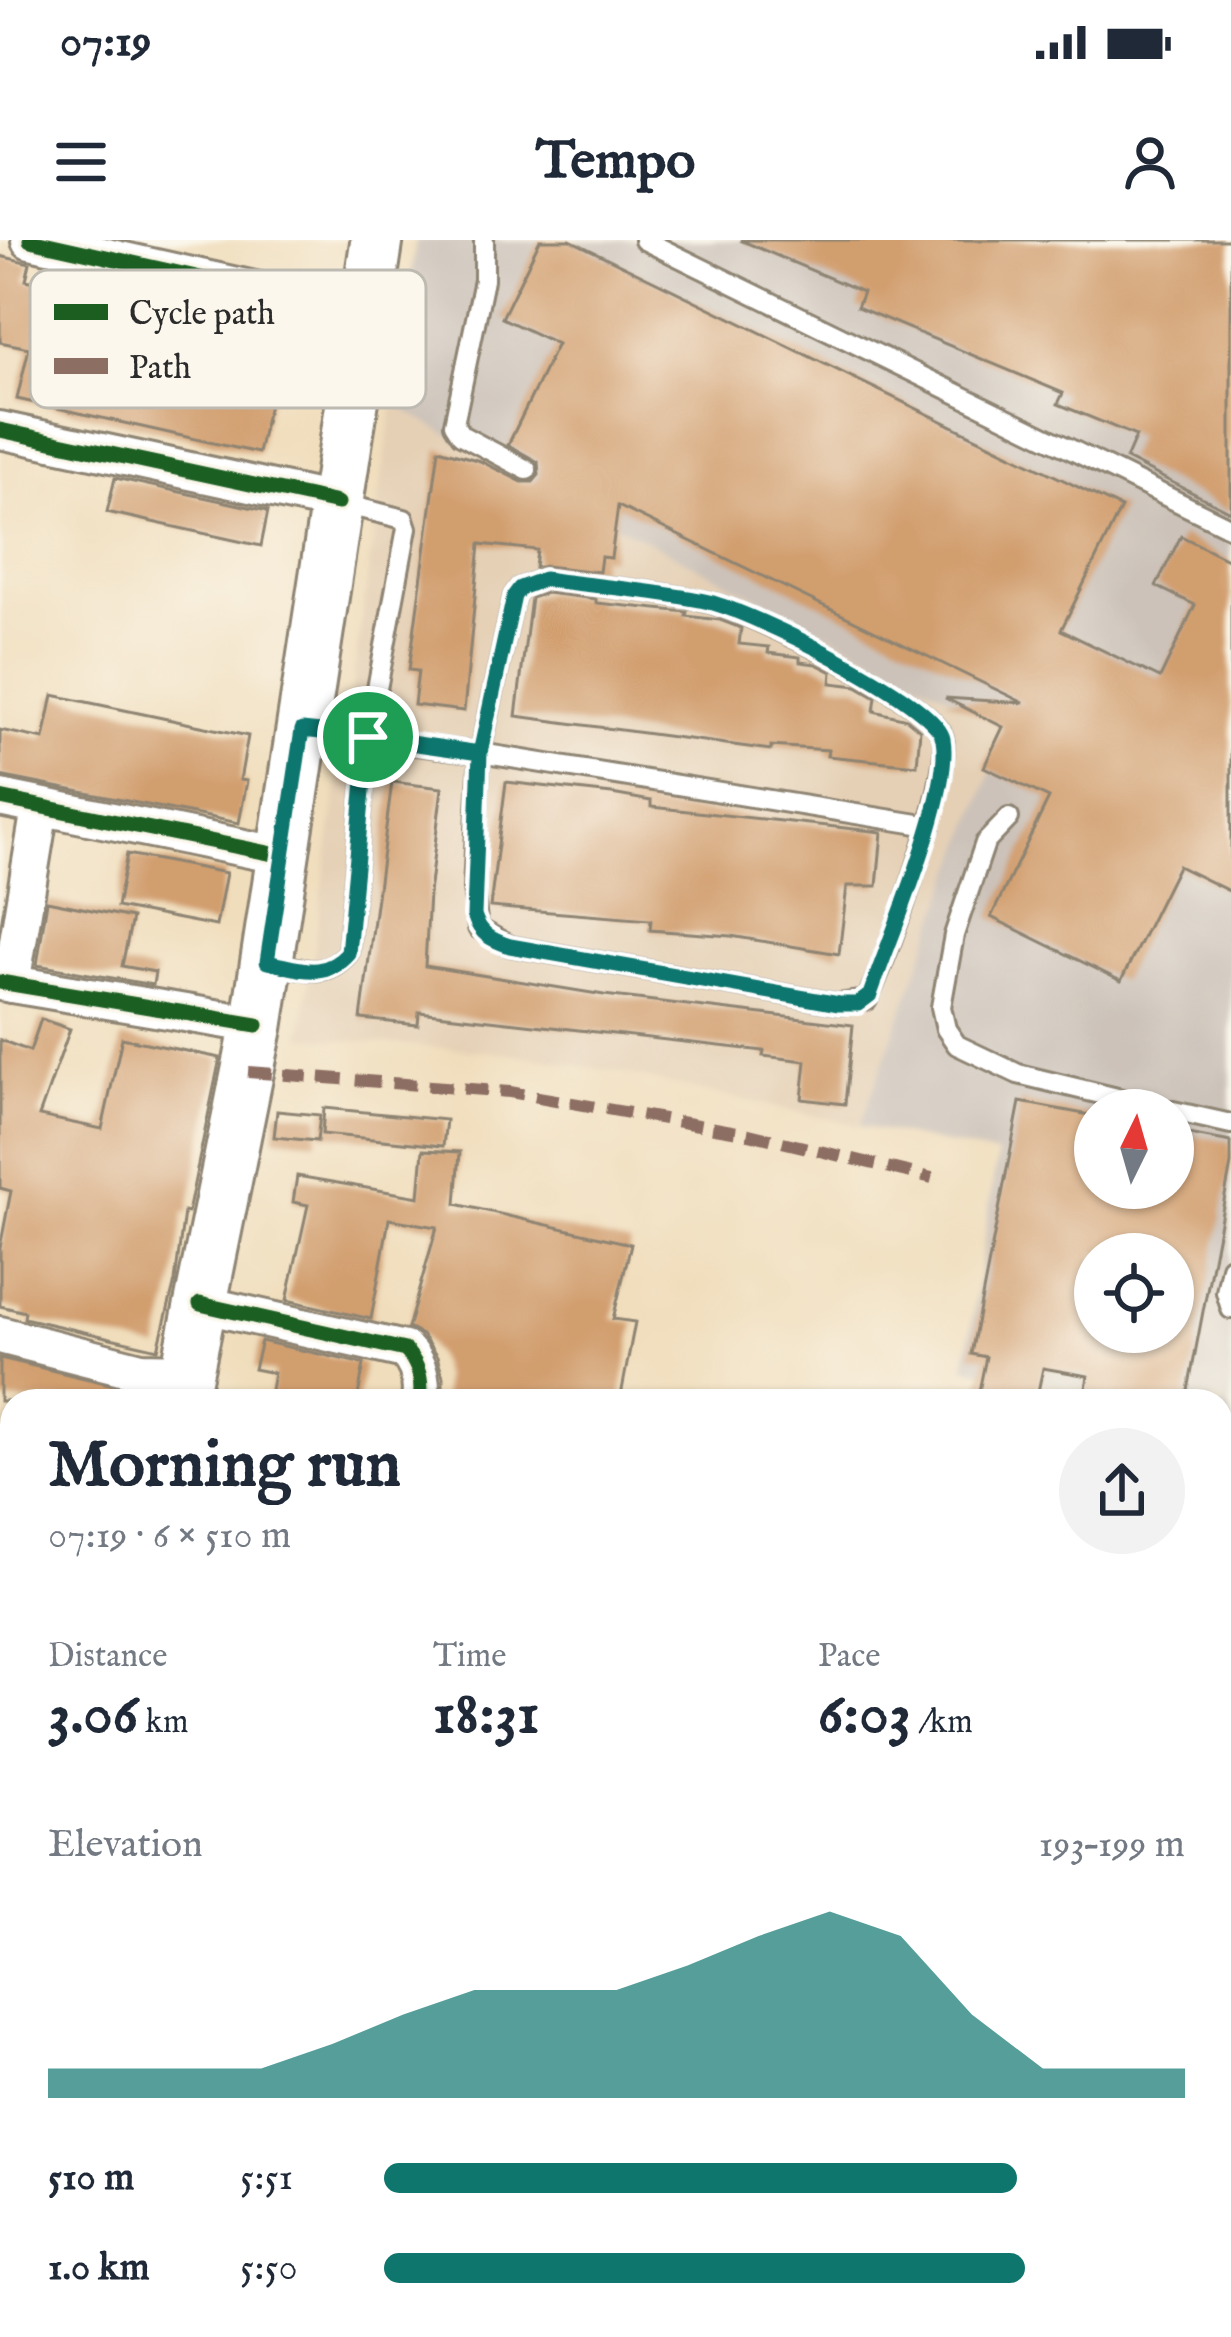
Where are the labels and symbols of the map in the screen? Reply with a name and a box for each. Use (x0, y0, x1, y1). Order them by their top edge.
legend (30, 270, 426, 408)
text: Cycle path (129, 294, 275, 336)
text: Path (129, 348, 191, 390)
pin (317, 686, 419, 788)
north arrow (1074, 1089, 1194, 1209)

